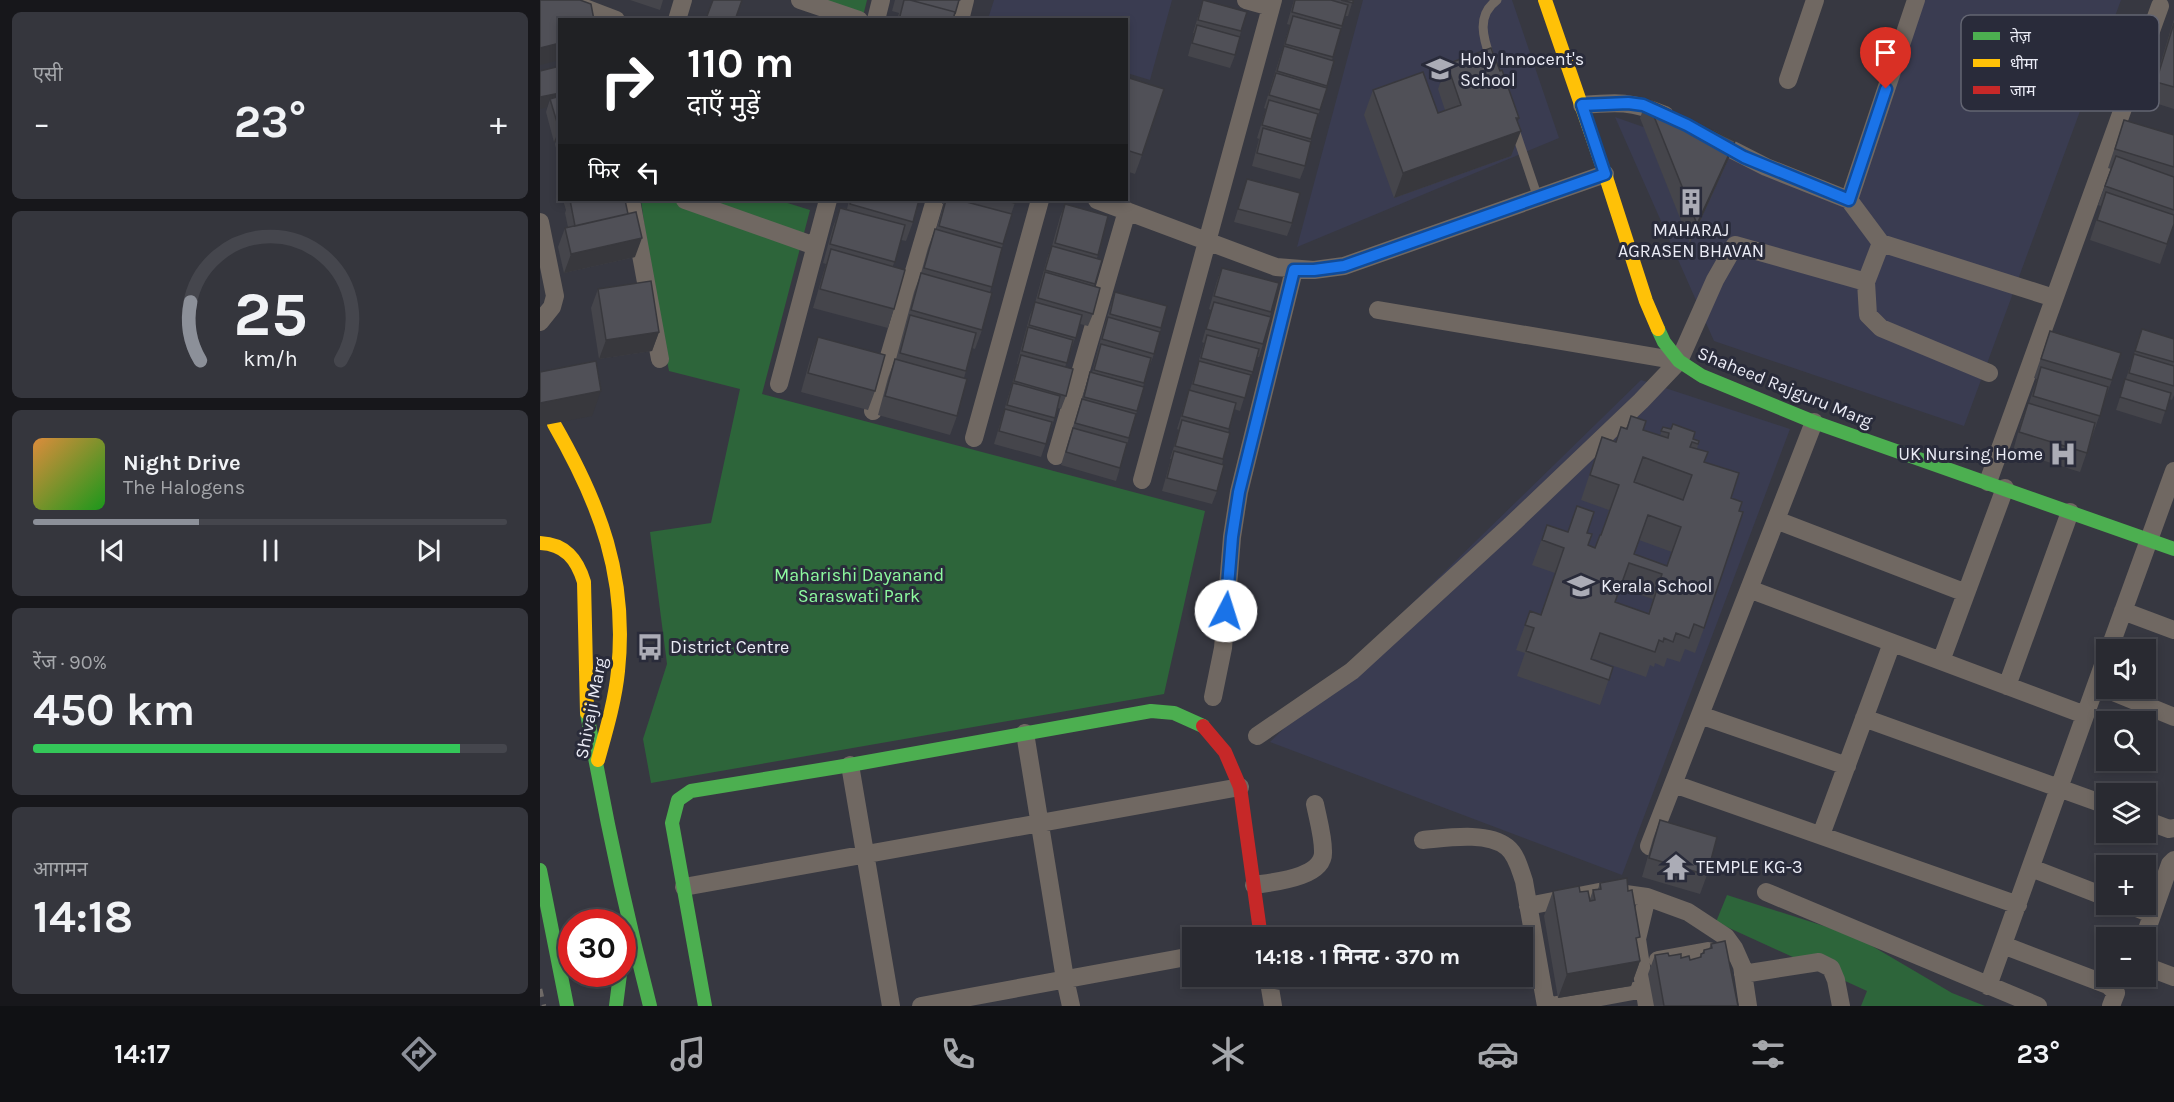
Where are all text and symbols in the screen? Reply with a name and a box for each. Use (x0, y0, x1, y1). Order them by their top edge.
legend (1961, 15, 2159, 111)
pin (1860, 27, 1911, 89)
text: तेज़ (2010, 27, 2032, 46)
icon: arrive (1869, 36, 1902, 69)
text: 110 m (687, 38, 794, 88)
icon: right (588, 42, 666, 120)
place label: Holy Innocent's School (1460, 48, 1584, 91)
school or university icon: Holy Innocent's School (1425, 54, 1455, 84)
text: धीमा (2010, 54, 2039, 73)
text: एसी (33, 63, 63, 86)
text: जाम (2010, 81, 2036, 100)
text: दाएँ मुड़ें (687, 89, 760, 121)
text: 23° (234, 96, 306, 148)
text: − (33, 104, 50, 142)
text: + (490, 104, 507, 142)
icon: left (632, 156, 665, 189)
text: फिर (588, 158, 620, 184)
building icon: MAHARAJ AGRASEN BHAVAN (1676, 187, 1706, 217)
place label: MAHARAJ AGRASEN BHAVAN (1618, 219, 1764, 262)
text: 25 (233, 278, 307, 351)
street label: Shaheed Rajguru Marg (1694, 342, 1876, 432)
text: km/h (243, 347, 297, 372)
hospital icon: UK Nursing Home (2048, 439, 2078, 469)
place label: UK Nursing Home (1898, 443, 2043, 465)
text: Night Drive (123, 450, 241, 476)
text: The Halogens (123, 476, 245, 499)
icon: previous (96, 534, 129, 567)
icon: pause (254, 534, 287, 567)
icon: next (412, 534, 445, 567)
park label: Maharishi Dayanand Saraswati Park (774, 564, 944, 607)
school or university icon: Kerala School (1566, 571, 1596, 601)
place label: Kerala School (1601, 575, 1713, 597)
position arrow (1194, 579, 1258, 643)
bus stop icon: District Centre (635, 632, 665, 662)
place label: District Centre (670, 636, 789, 658)
map controls (2096, 639, 2156, 987)
button: sound (2096, 639, 2156, 699)
text: रेंज · 90% (33, 651, 107, 674)
street label: Shivaji Marg (570, 655, 612, 761)
text: 450 km (33, 684, 195, 736)
button: search (2096, 711, 2156, 771)
button: layers (2096, 783, 2156, 843)
temple icon: TEMPLE KG-3 (1661, 852, 1691, 882)
button: + (2096, 855, 2156, 915)
place label: TEMPLE KG-3 (1696, 856, 1803, 878)
text: आगमन (33, 858, 88, 881)
text: 14:18 (33, 891, 133, 943)
speed limit sign: 30 (558, 909, 636, 987)
button: − (2096, 927, 2156, 987)
text: 14:18 · 1 मिनट · 370 m (1255, 944, 1460, 970)
icon: directions (398, 1033, 440, 1075)
icon: music (667, 1033, 709, 1075)
icon: phone (937, 1033, 979, 1075)
icon: climate (1207, 1033, 1249, 1075)
icon: car (1477, 1033, 1519, 1075)
icon: filters (1747, 1033, 1789, 1075)
text: 14:17 (114, 1038, 170, 1070)
text: 23° (2016, 1038, 2060, 1070)

